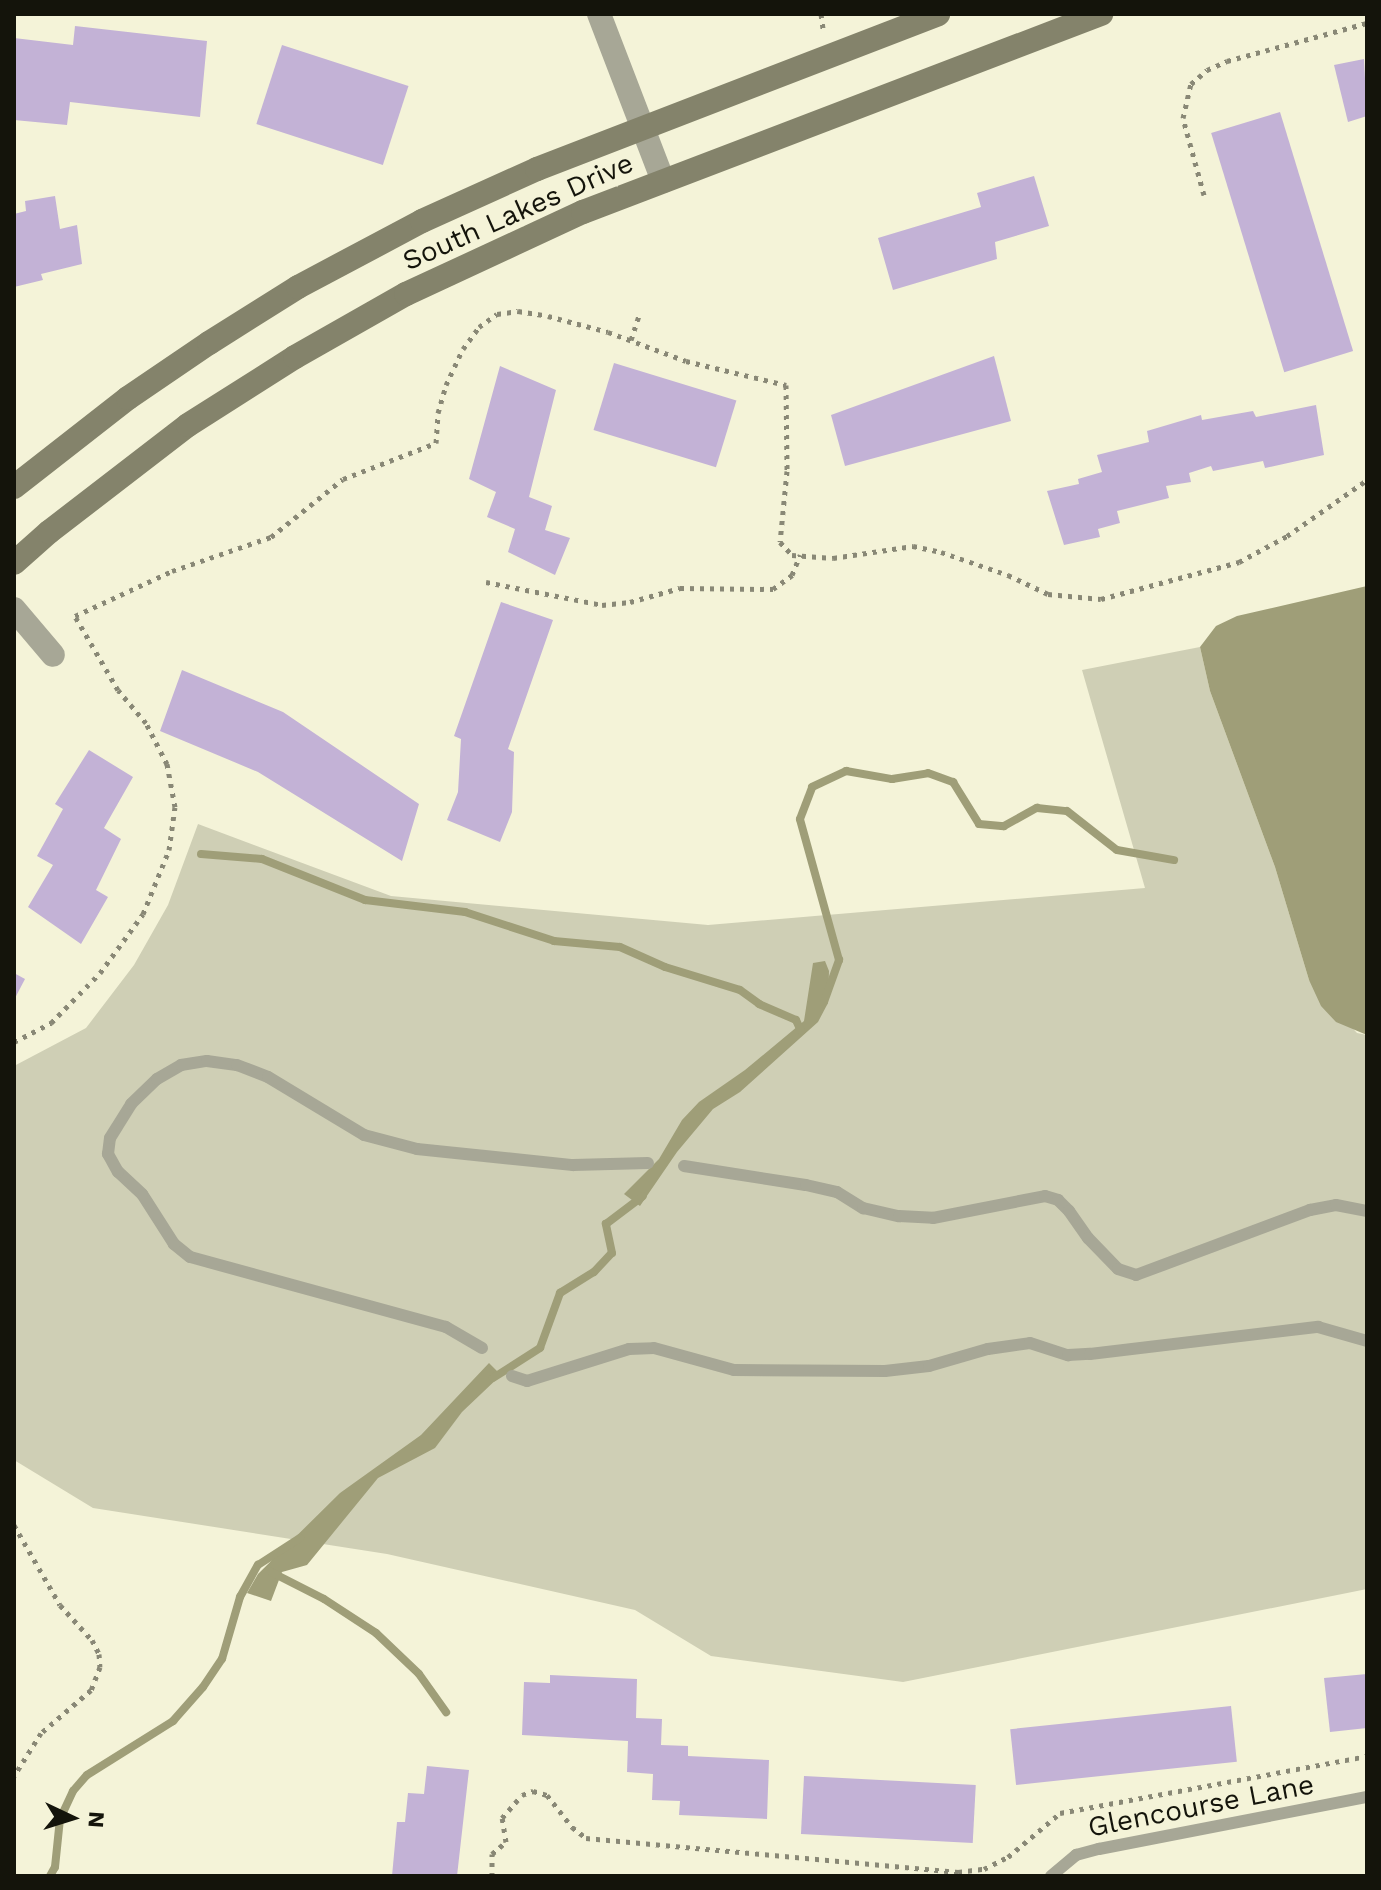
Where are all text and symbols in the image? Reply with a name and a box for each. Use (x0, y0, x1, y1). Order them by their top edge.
street label: South Lakes Drive (398, 146, 638, 278)
street label: Glencourse Lane (1085, 1768, 1317, 1844)
north arrow (32, 1778, 112, 1858)
text: N (83, 1811, 109, 1829)

